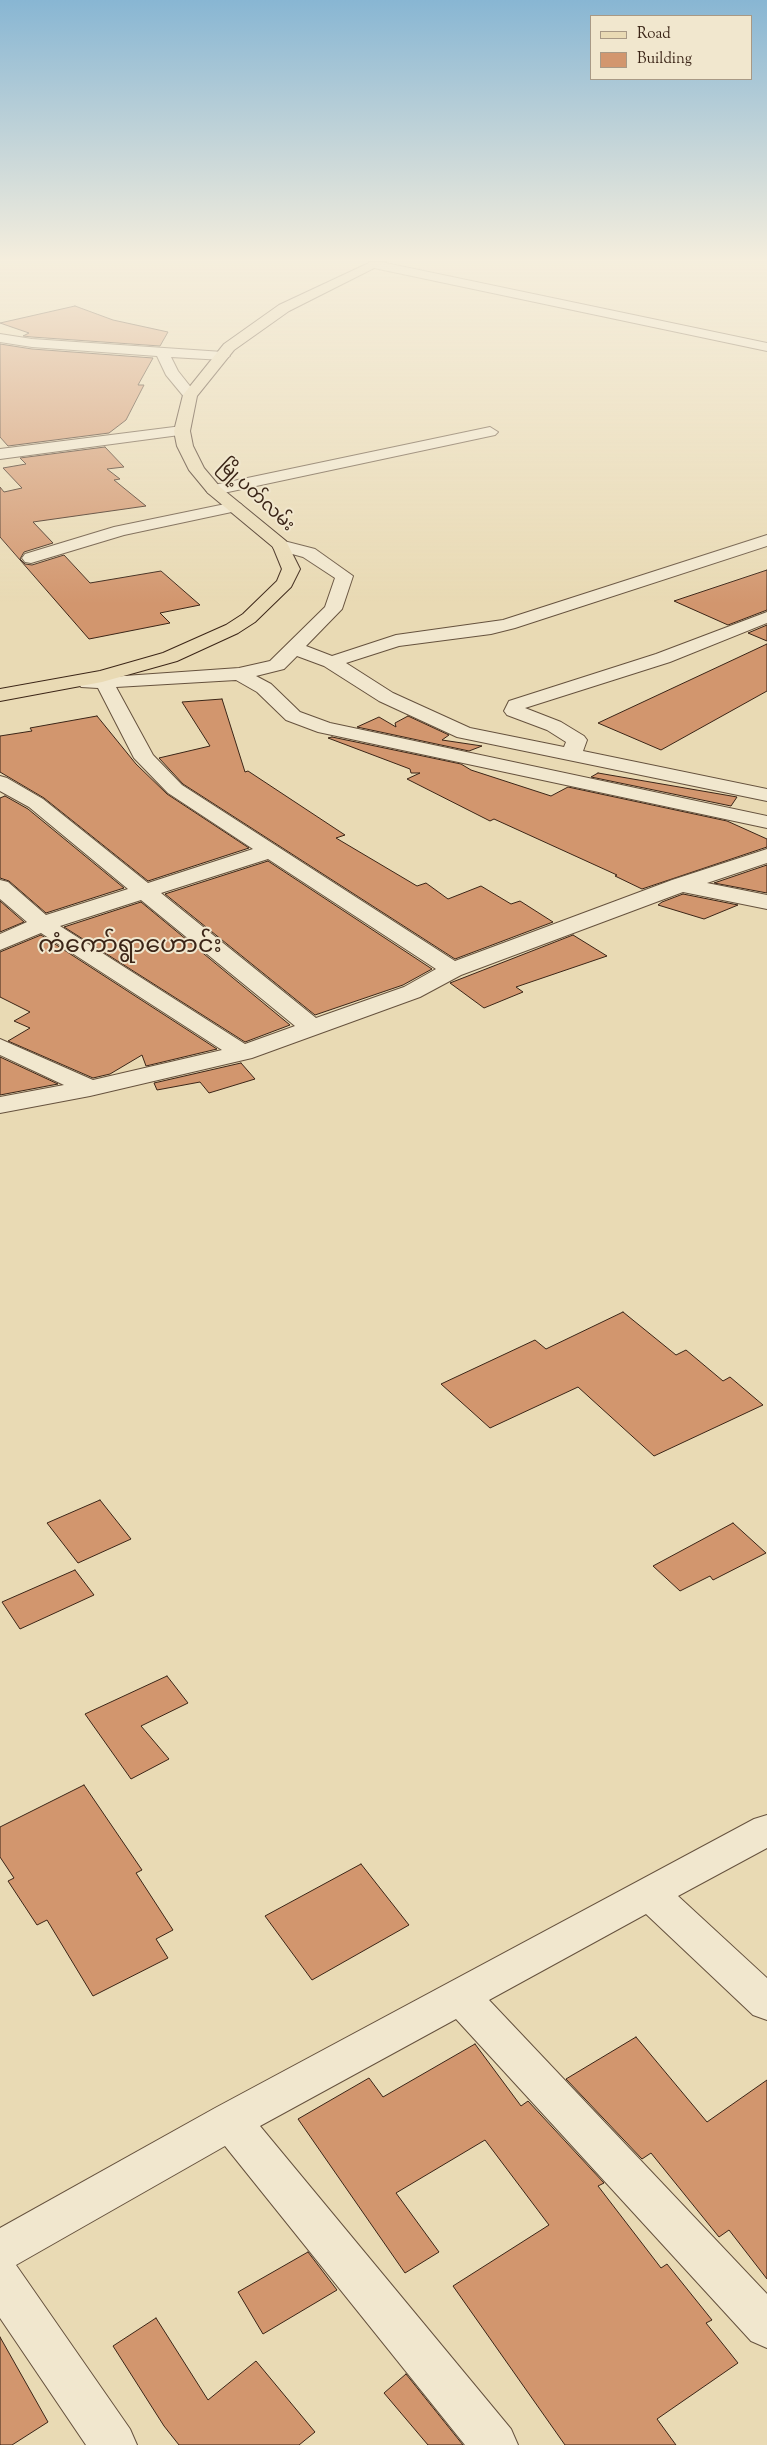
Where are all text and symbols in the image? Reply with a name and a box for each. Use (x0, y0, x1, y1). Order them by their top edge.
legend (590, 15, 752, 80)
text: Road (637, 24, 671, 45)
text: Building (637, 49, 692, 70)
street label: မြို့ပတ်လမ်း (213, 456, 297, 538)
district label: ကံကော်ရွာဟောင်း (38, 934, 222, 962)

